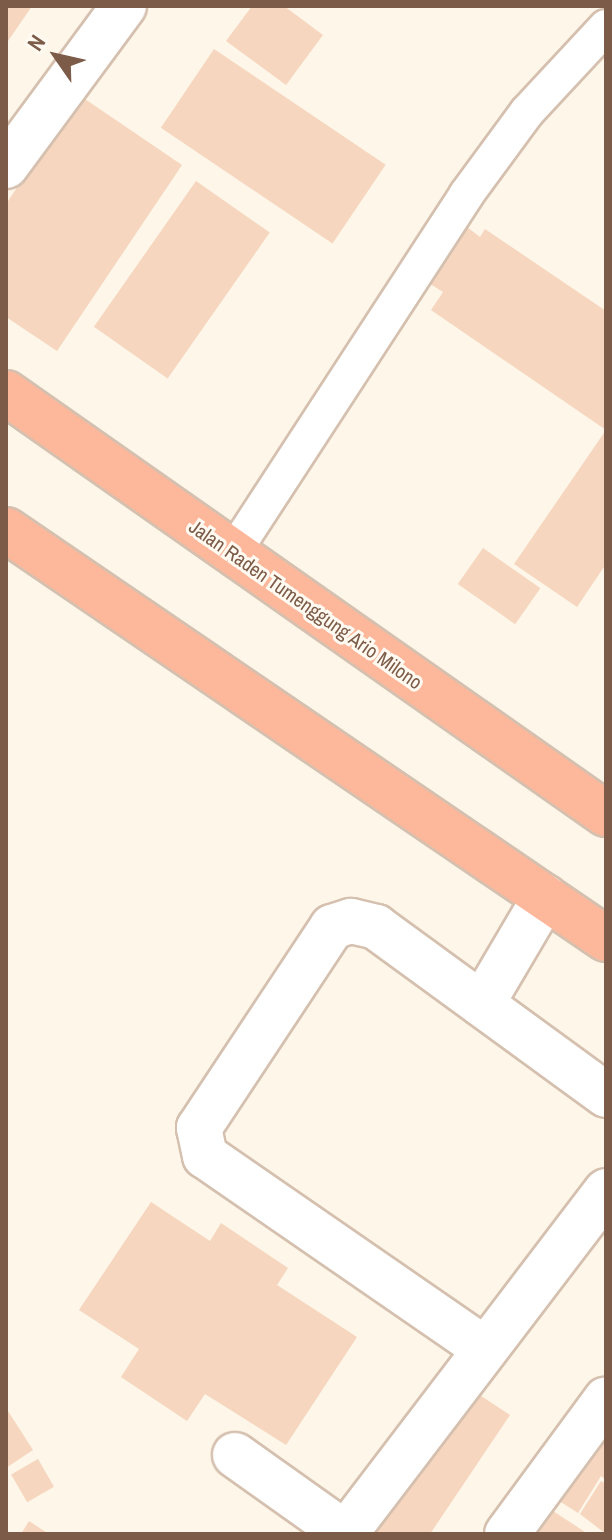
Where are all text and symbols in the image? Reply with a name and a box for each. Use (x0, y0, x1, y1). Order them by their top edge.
north arrow (16, 16, 96, 96)
text: N (20, 29, 52, 56)
street label: Jalan Raden Tumenggung Ario Milono (184, 514, 428, 694)

